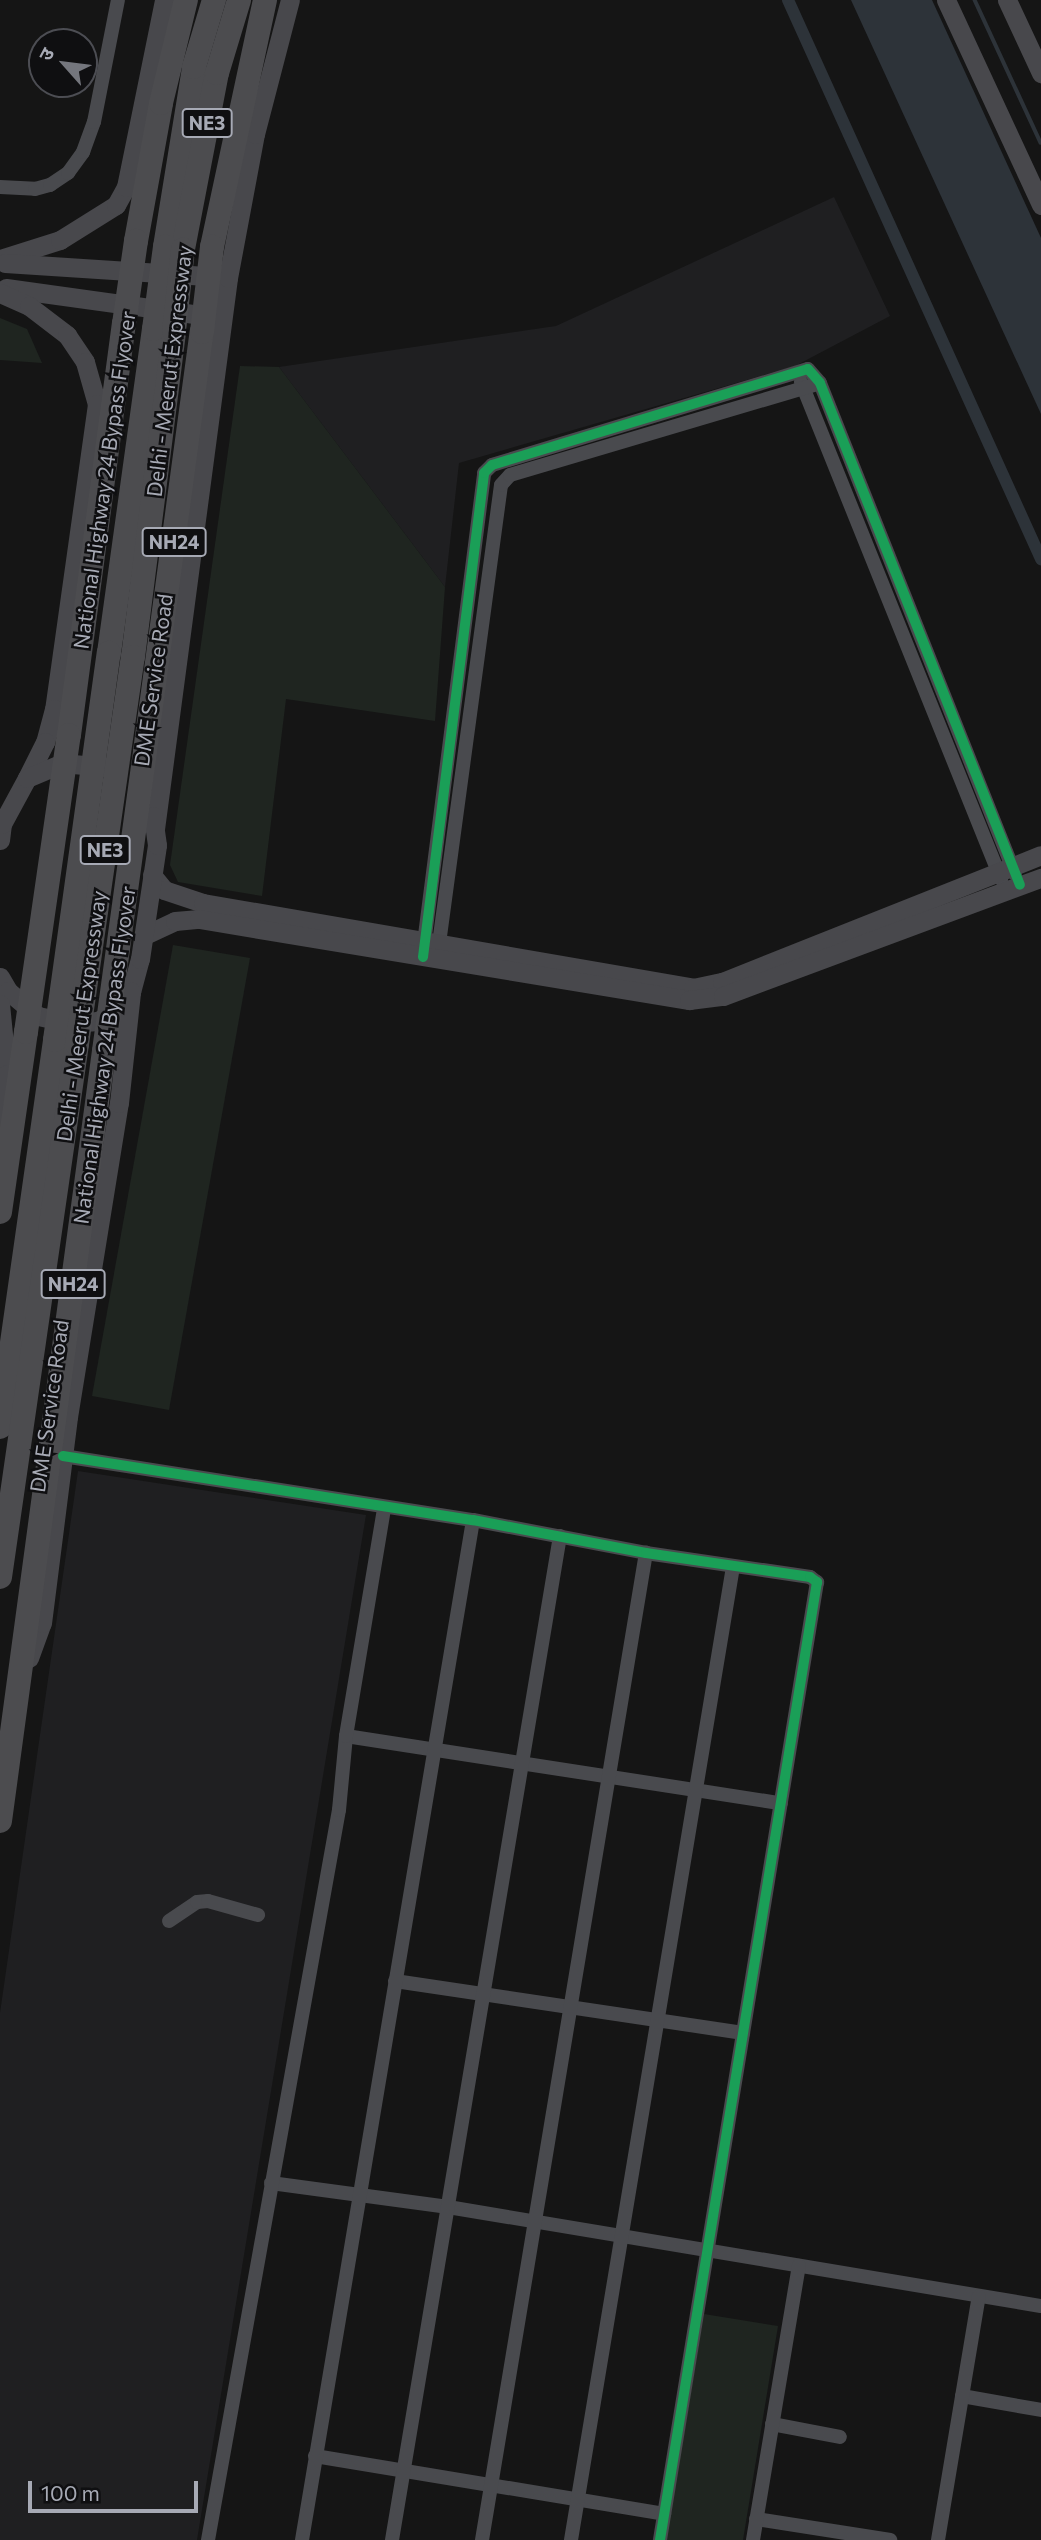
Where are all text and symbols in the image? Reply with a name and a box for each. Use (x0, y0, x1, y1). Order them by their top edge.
north arrow (28, 28, 98, 98)
text: उ (33, 44, 59, 64)
road number: NE3 (181, 108, 233, 139)
street label: Delhi - Meerut Expressway (141, 244, 197, 498)
street label: National Highway 24 Bypass Flyover (68, 309, 140, 651)
road number: NH24 (141, 526, 207, 558)
street label: DME Service Road (128, 592, 178, 768)
road number: NE3 (79, 834, 131, 866)
street label: National Highway 24 Bypass Flyover (68, 884, 140, 1226)
street label: Delhi - Meerut Expressway (51, 889, 111, 1143)
road number: NH24 (40, 1268, 106, 1300)
street label: DME Service Road (24, 1318, 74, 1494)
scale bar (32, 2466, 201, 2510)
text: 100 m (41, 2480, 100, 2505)

